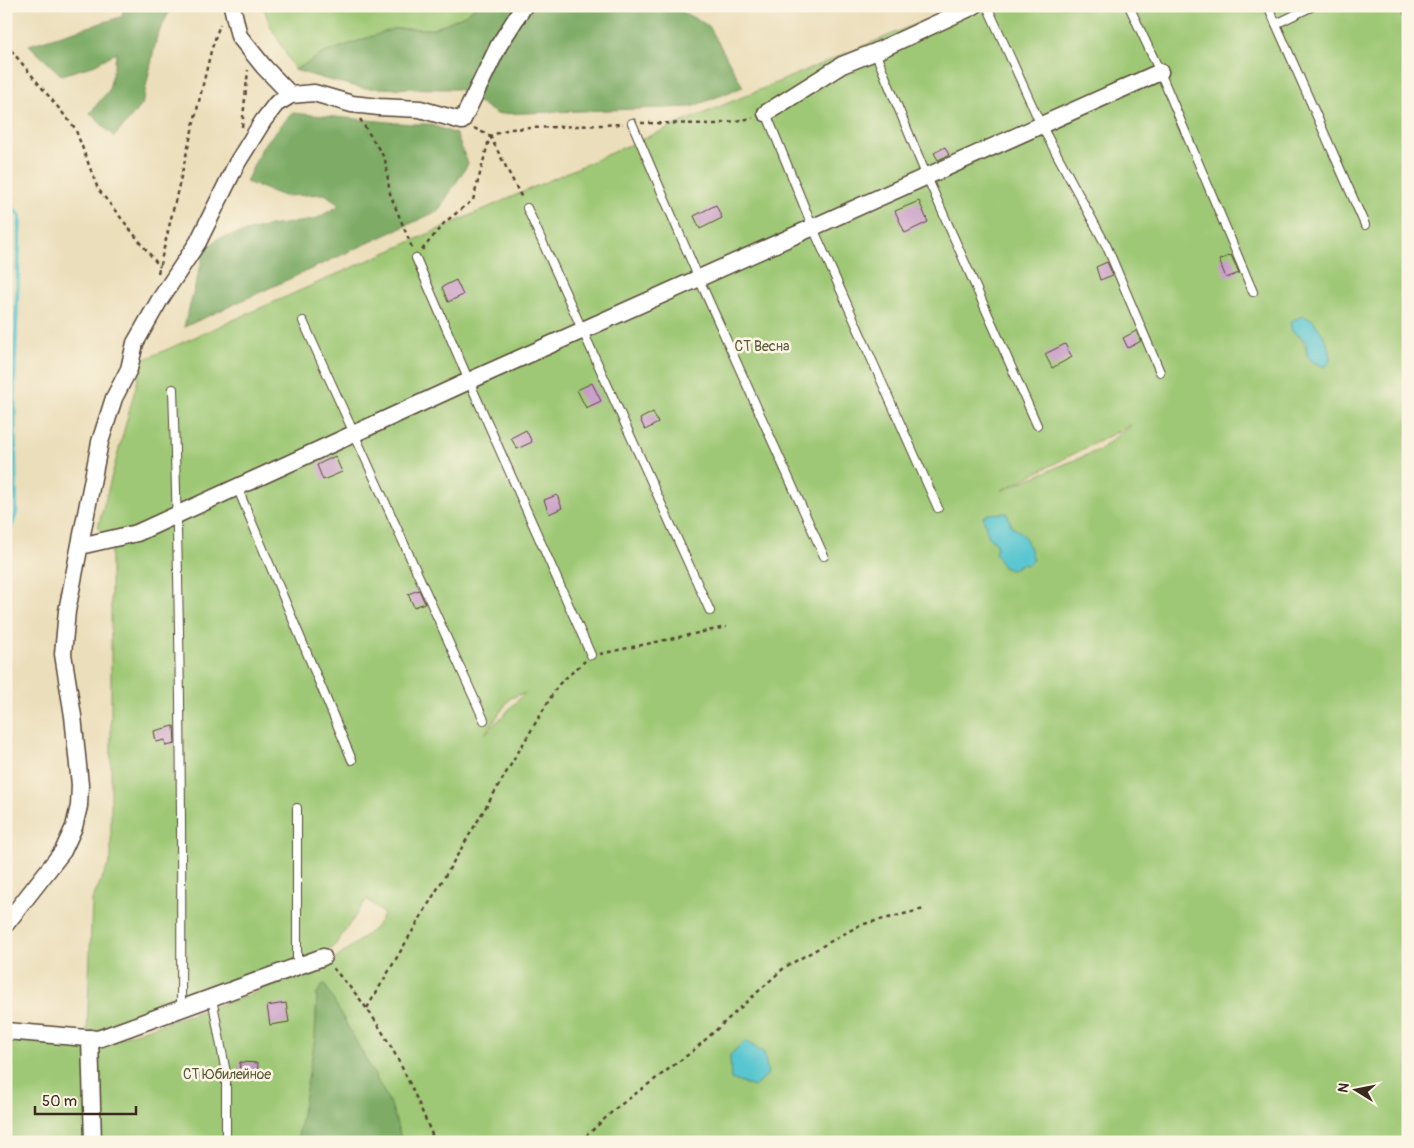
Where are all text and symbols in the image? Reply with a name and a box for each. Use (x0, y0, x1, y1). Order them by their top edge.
park label: СТ Весна (735, 338, 789, 355)
park label: СТ Юбилейное (183, 1066, 271, 1083)
north arrow (1332, 1066, 1382, 1116)
text: N (1334, 1082, 1353, 1094)
scale bar (35, 1083, 136, 1115)
text: 50 m (42, 1092, 77, 1111)

